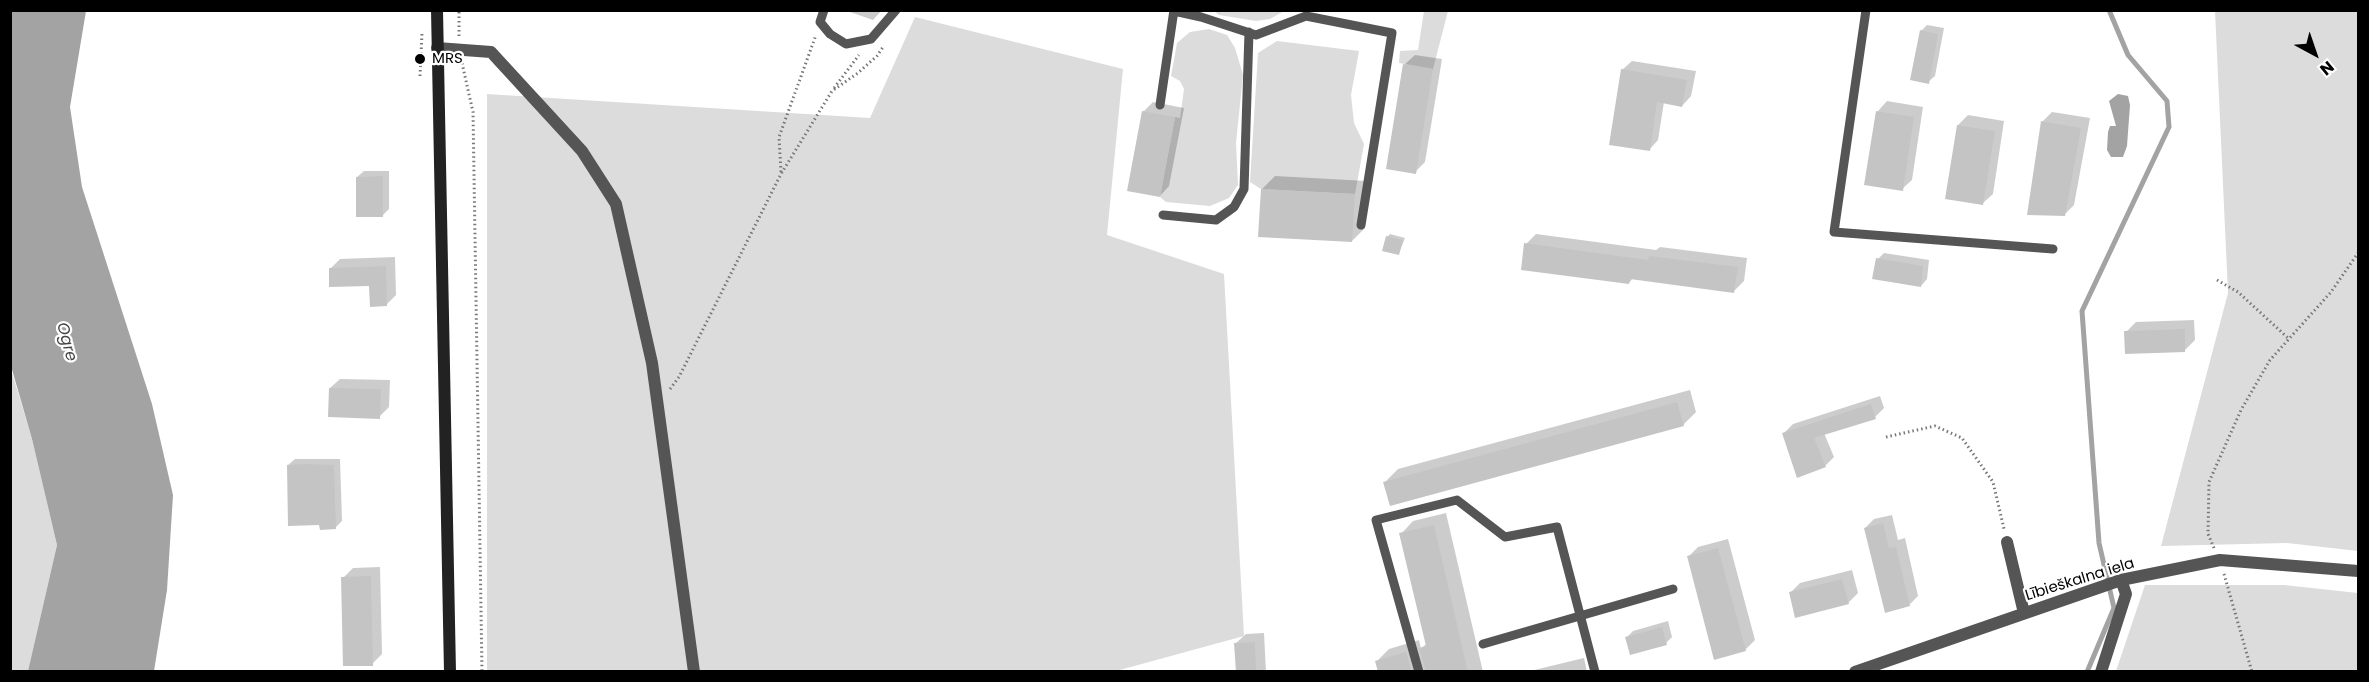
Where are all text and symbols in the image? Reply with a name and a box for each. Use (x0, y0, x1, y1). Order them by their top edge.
north arrow (2285, 24, 2345, 84)
place label: MRS (432, 50, 463, 68)
marker: MRS (413, 52, 427, 66)
text: N (2315, 55, 2339, 81)
water label: Ogre (52, 321, 80, 363)
street label: Lībieškalna iela (2023, 555, 2137, 605)

